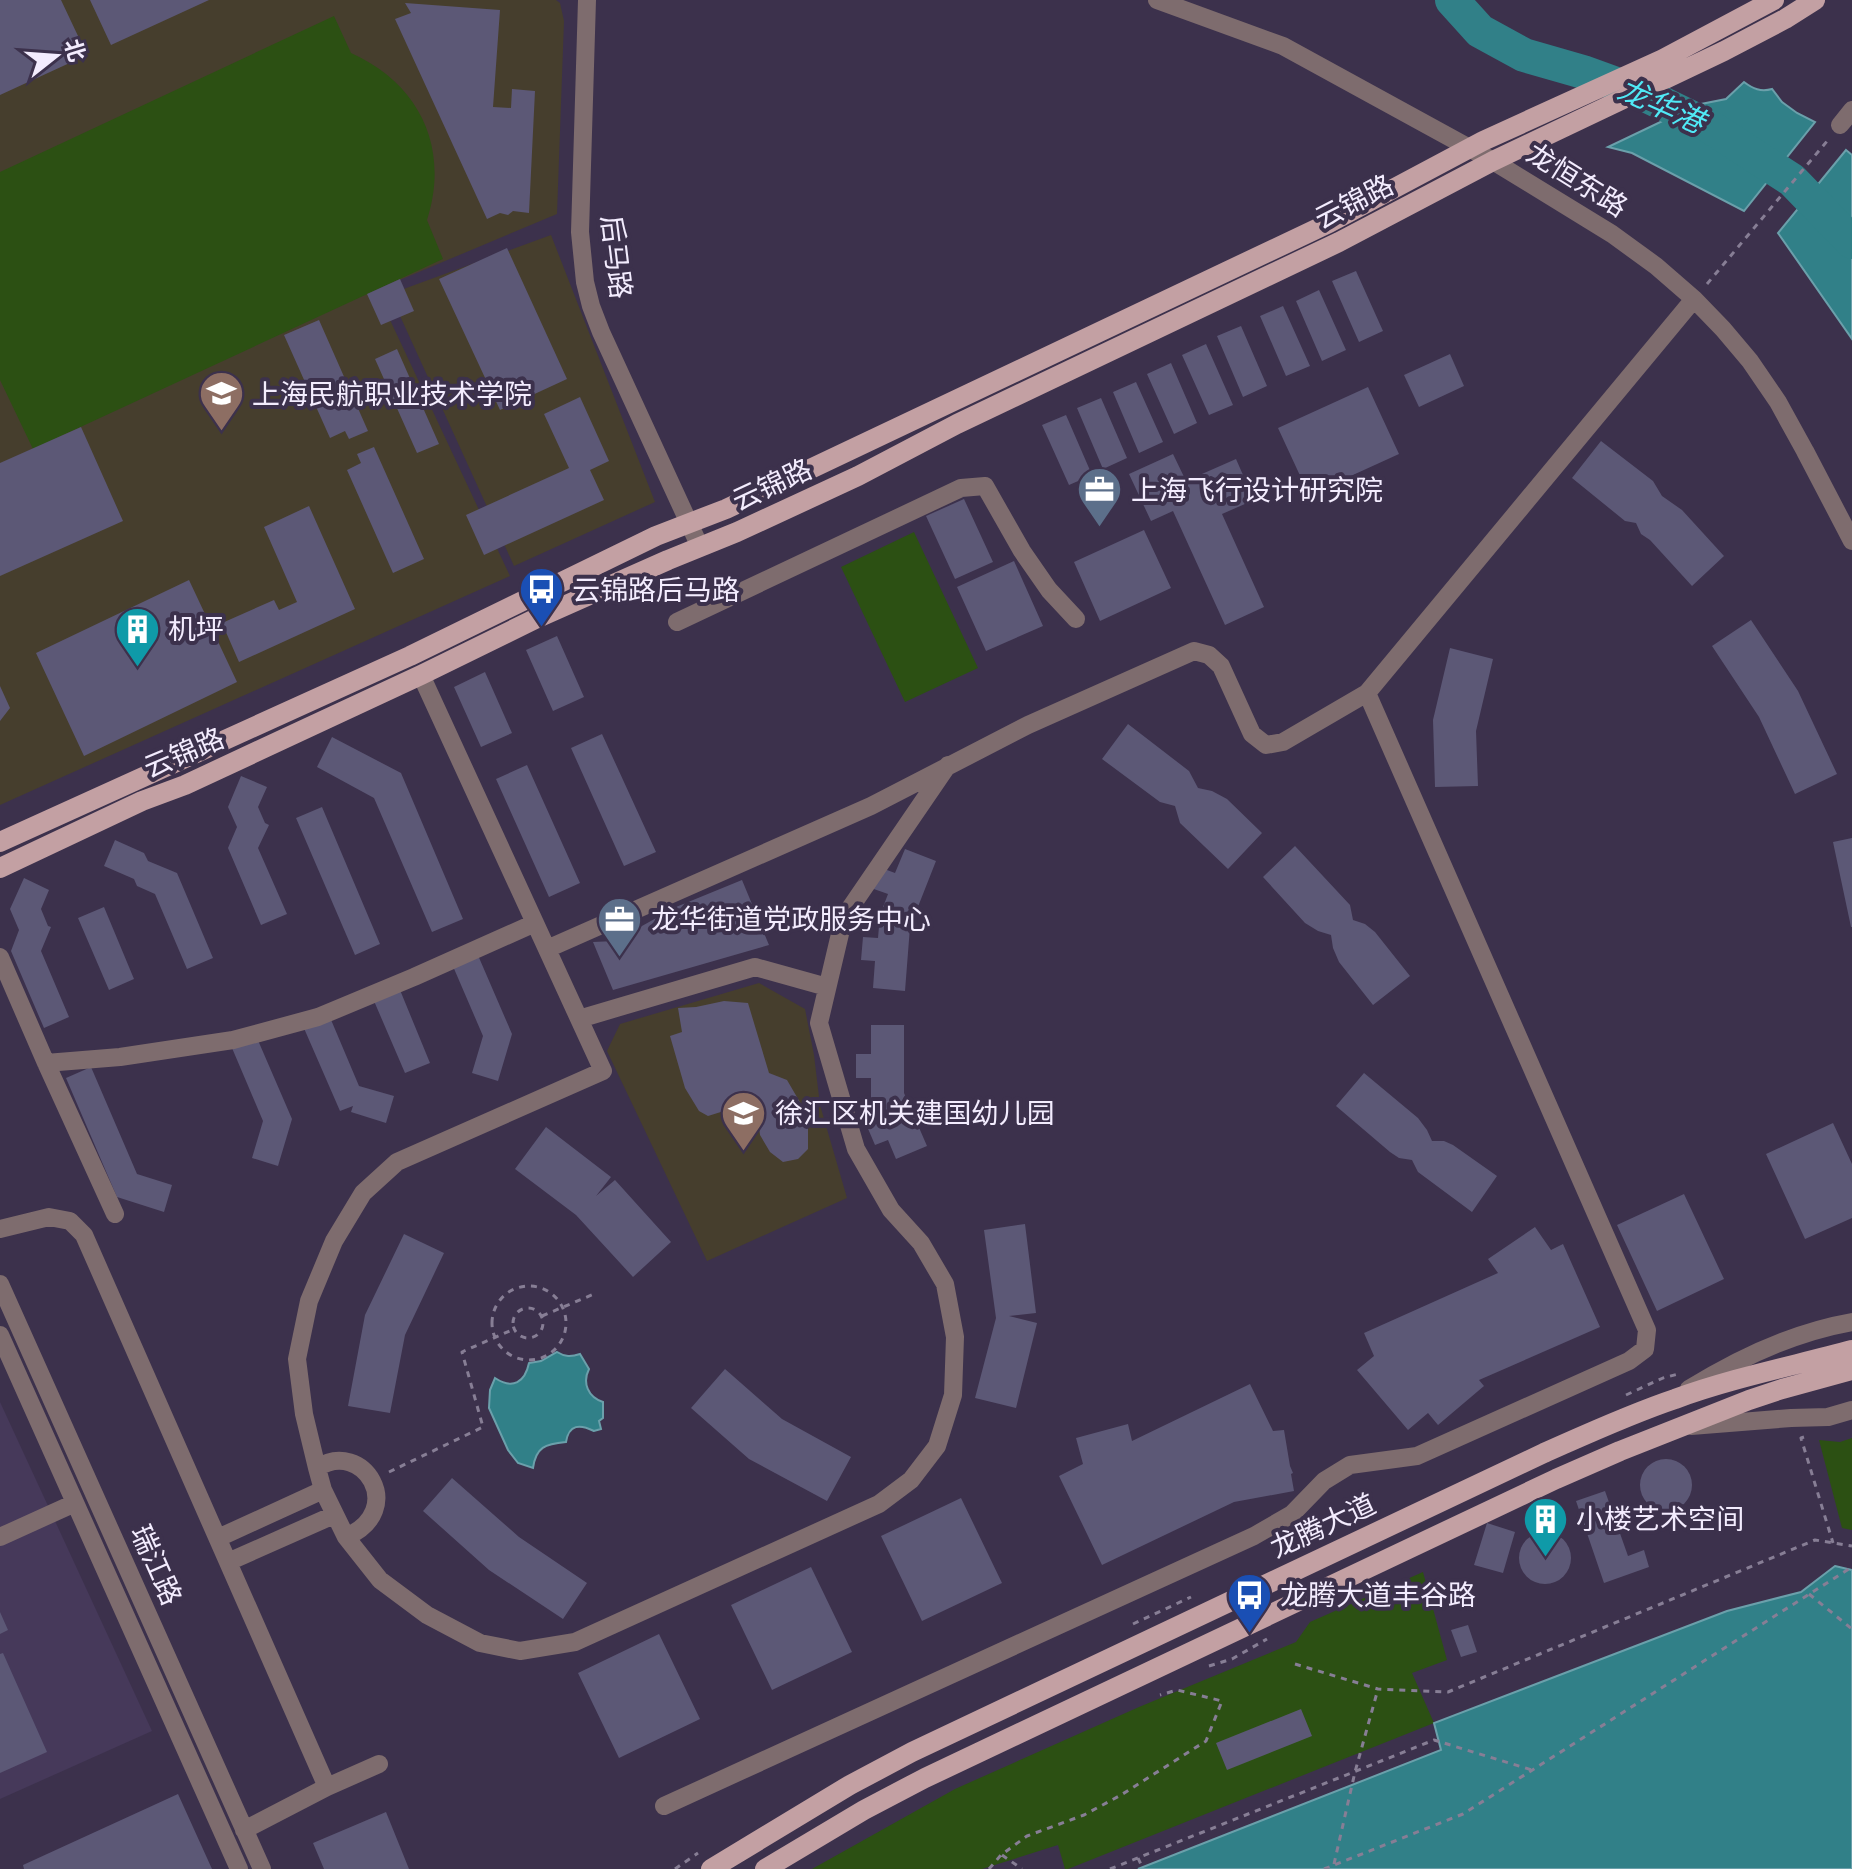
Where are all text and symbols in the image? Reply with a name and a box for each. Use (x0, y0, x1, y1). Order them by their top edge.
north arrow (16, 16, 96, 96)
text: 北 (59, 36, 91, 65)
water label: 龙华港 (1613, 71, 1713, 142)
street label: 龙恒东路 (1521, 136, 1633, 224)
street label: 云锦路 (1309, 168, 1399, 236)
street label: 后马路 (595, 213, 637, 301)
school or university icon: 上海民航职业技术学院 (197, 370, 245, 433)
place label: 上海民航职业技术学院 (252, 378, 532, 411)
street label: 云锦路 (727, 452, 817, 518)
office icon: 上海飞行设计研究院 (1076, 466, 1124, 529)
place label: 上海飞行设计研究院 (1131, 474, 1383, 507)
bus stop icon: 云锦路后马路 (517, 566, 565, 629)
place label: 云锦路后马路 (572, 574, 740, 607)
building icon: 机坪 (113, 605, 161, 668)
place label: 机坪 (168, 613, 224, 646)
street label: 云锦路 (139, 721, 229, 785)
office icon: 龙华街道党政服务中心 (596, 895, 644, 958)
place label: 龙华街道党政服务中心 (651, 903, 931, 936)
school or university icon: 徐汇区机关建国幼儿园 (720, 1089, 768, 1152)
place label: 徐汇区机关建国幼儿园 (775, 1097, 1055, 1130)
street label: 龙腾大道 (1265, 1487, 1381, 1565)
building icon: 小楼艺术空间 (1521, 1495, 1569, 1558)
place label: 小楼艺术空间 (1576, 1503, 1744, 1536)
street label: 瑞江路 (124, 1520, 188, 1610)
bus stop icon: 龙腾大道丰谷路 (1225, 1571, 1273, 1634)
place label: 龙腾大道丰谷路 (1280, 1579, 1476, 1612)

